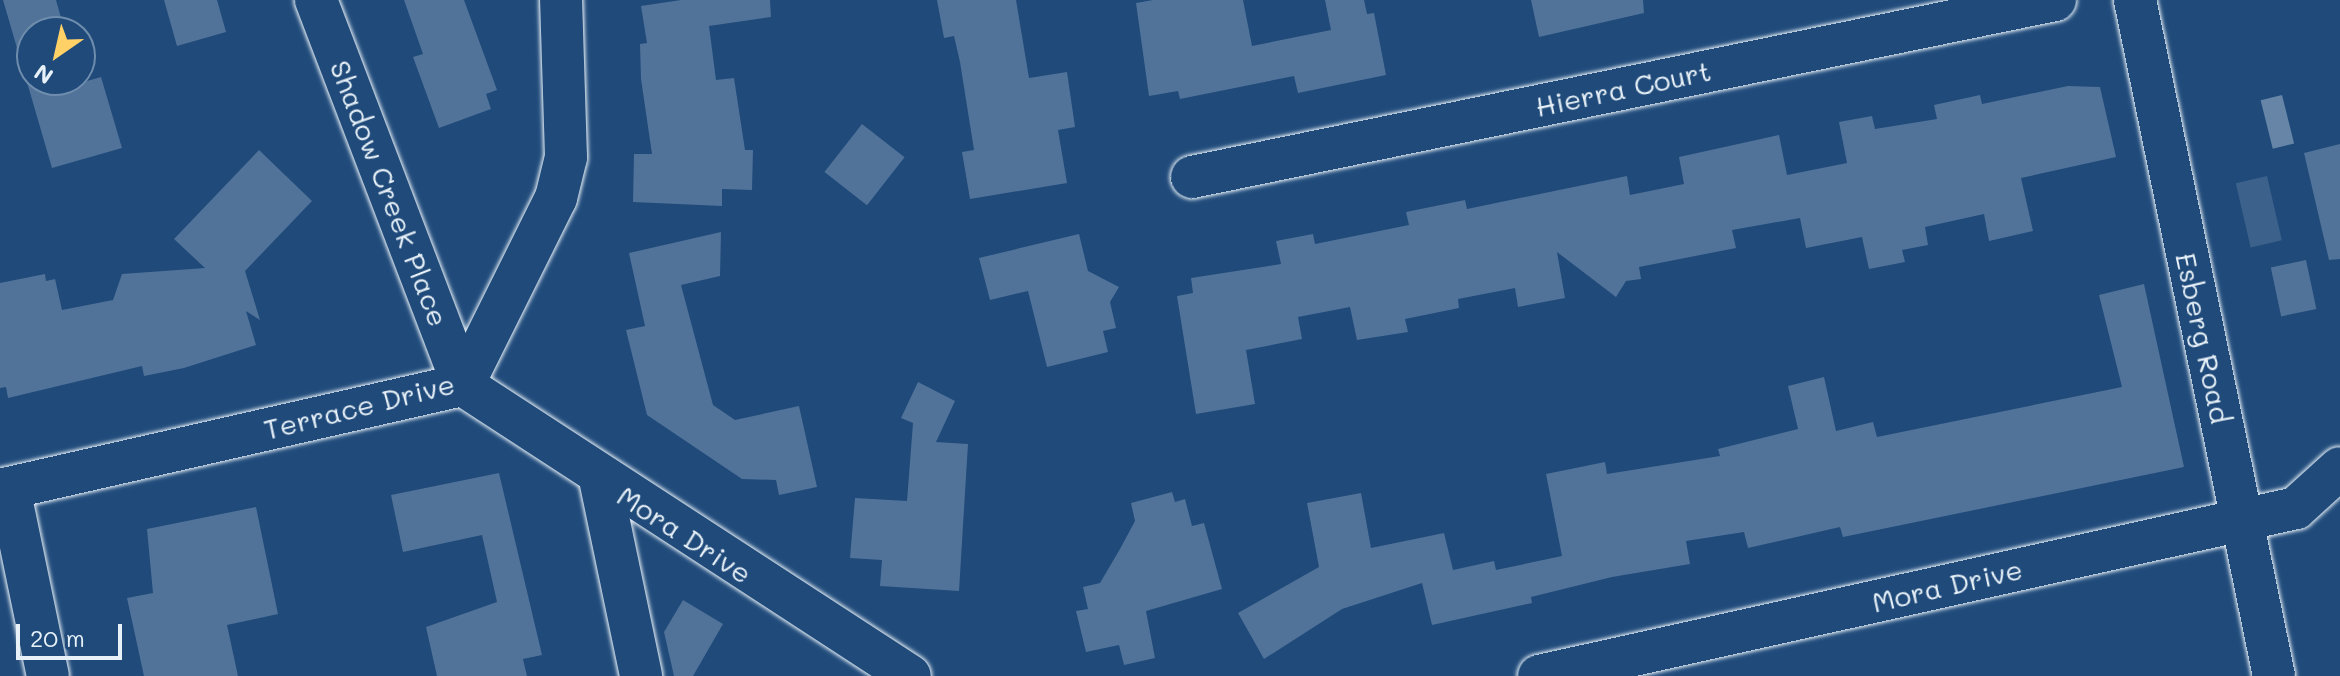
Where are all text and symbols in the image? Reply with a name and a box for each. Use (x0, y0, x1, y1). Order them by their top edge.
north arrow (16, 16, 96, 96)
street label: Hierra Court (1532, 53, 1714, 123)
street label: Shadow Creek Place (324, 55, 456, 331)
text: N (28, 58, 58, 91)
street label: Esberg Road (2169, 249, 2239, 427)
street label: Terrace Drive (260, 366, 458, 446)
street label: Mora Drive (612, 478, 758, 590)
street label: Mora Drive (1868, 551, 2026, 619)
scale bar (20, 608, 126, 658)
text: 20 m (30, 622, 85, 653)

